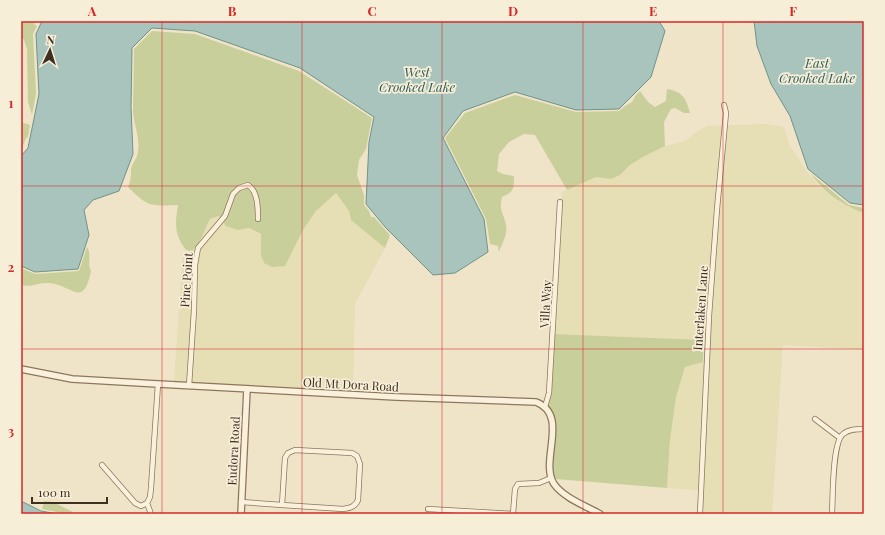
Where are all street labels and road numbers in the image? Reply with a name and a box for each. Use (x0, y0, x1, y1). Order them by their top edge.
street label: Pine Point (176, 251, 196, 308)
street label: Interlaken Lane (689, 265, 711, 351)
street label: Villa Way (536, 279, 554, 330)
street label: Old Mt Dora Road (303, 373, 399, 395)
street label: Eudora Road (223, 416, 243, 486)

